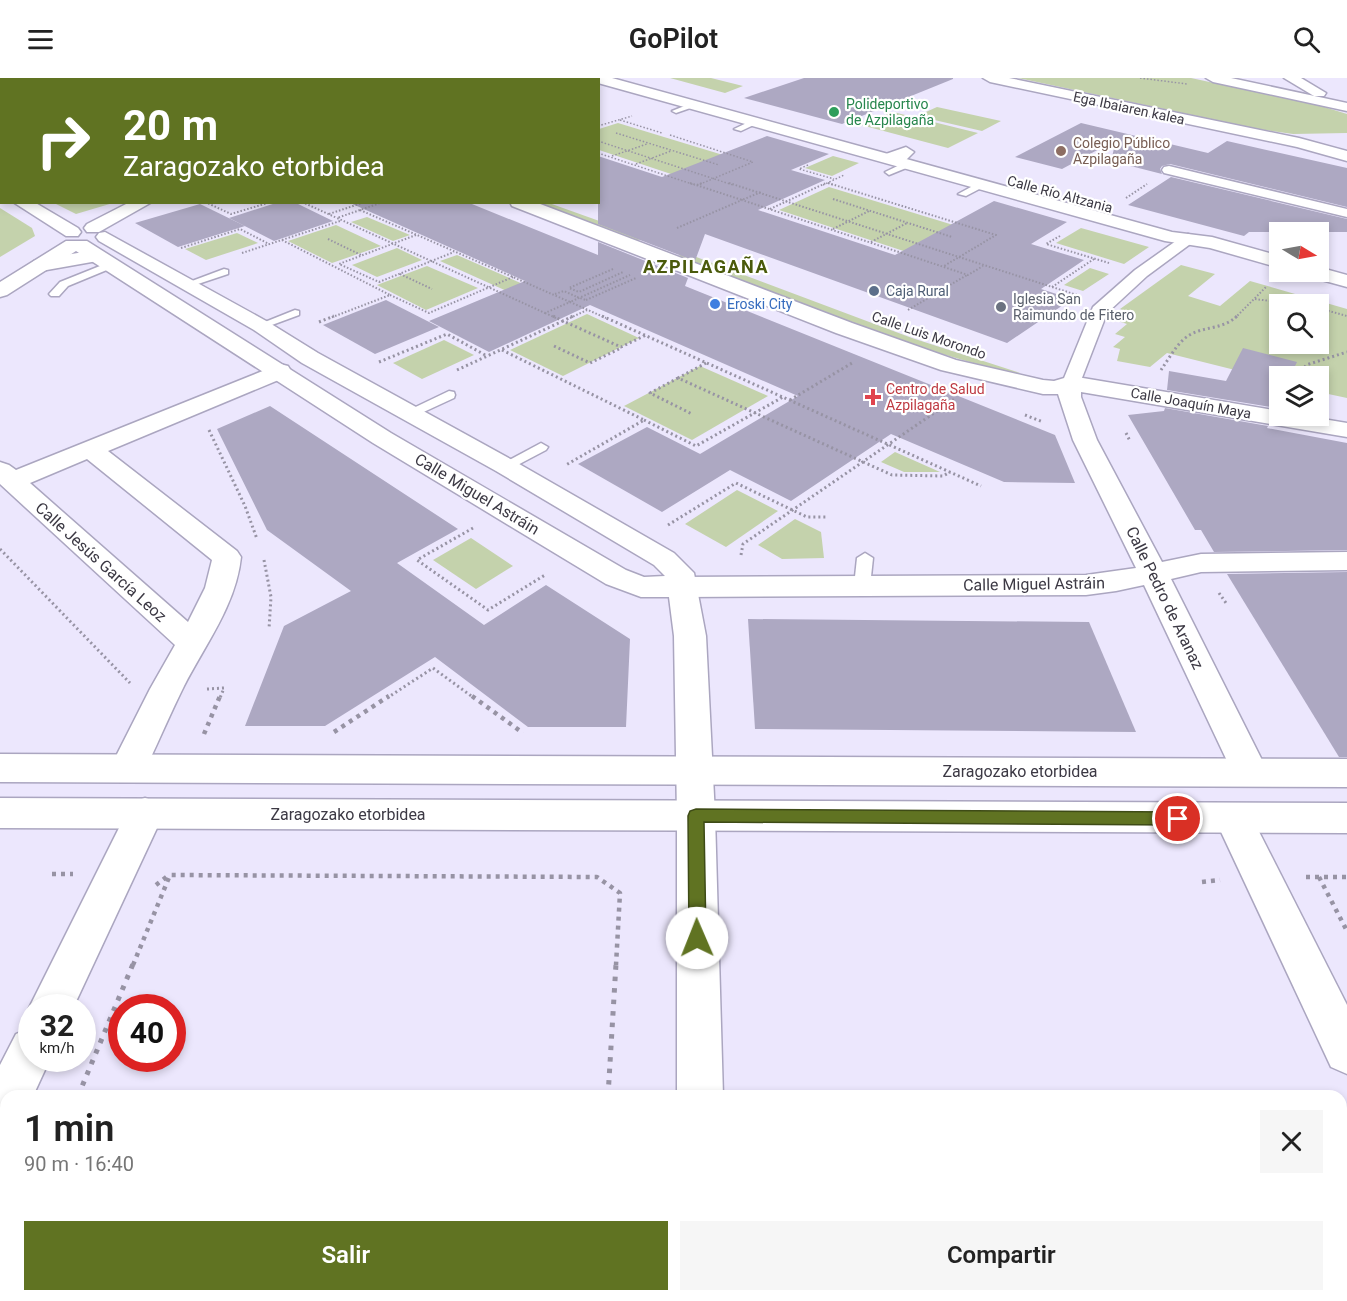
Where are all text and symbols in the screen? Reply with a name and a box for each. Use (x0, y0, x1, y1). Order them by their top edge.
icon: menu (24, 23, 57, 56)
text: GoPilot (629, 23, 718, 55)
icon: search (1290, 23, 1323, 56)
street label: Ega Ibaiaren kalea (1072, 88, 1186, 128)
place label: Polideportivo de Azpilagaña (846, 96, 934, 128)
text: 20 m (123, 101, 218, 150)
icon: right (24, 102, 102, 180)
marker: Polideportivo de Azpilagaña (827, 105, 841, 119)
place label: Colegio Público Azpilagaña (1073, 135, 1170, 167)
marker: Colegio Público Azpilagaña (1054, 144, 1068, 158)
text: Zaragozako etorbidea (123, 151, 385, 183)
street label: Calle Río Altzania (1006, 172, 1114, 216)
north arrow (1269, 222, 1329, 282)
map controls (1269, 222, 1329, 426)
district label: AZPILAGAÑA (643, 256, 769, 277)
place label: Caja Rural (886, 283, 949, 299)
marker: Caja Rural (867, 284, 881, 298)
place label: Iglesia San Raimundo de Fitero (1013, 291, 1134, 323)
button: search (1269, 294, 1329, 354)
place label: Eroski City (727, 296, 793, 312)
marker: Eroski City (708, 297, 722, 311)
marker: Iglesia San Raimundo de Fitero (994, 300, 1008, 314)
street label: Calle Luis Morondo (870, 308, 988, 362)
button: layers (1269, 366, 1329, 426)
place label: Centro de Salud Azpilagaña (886, 381, 985, 413)
street label: Calle Joaquín Maya (1130, 385, 1252, 421)
marker: Centro de Salud Azpilagaña (864, 388, 882, 406)
street label: Calle Miguel Astráin (411, 449, 543, 539)
street label: Calle Jesús García Leoz (32, 498, 171, 626)
street label: Calle Pedro de Aranaz (1122, 524, 1208, 673)
street label: Calle Miguel Astráin (963, 573, 1105, 595)
street label: Zaragozako etorbidea (942, 762, 1098, 781)
pin (1152, 793, 1203, 844)
icon: arrive (1161, 802, 1194, 835)
street label: Zaragozako etorbidea (270, 805, 426, 824)
position arrow (665, 906, 729, 970)
speed limit sign: 40 (108, 994, 186, 1072)
text: 32 (40, 1008, 74, 1043)
text: km/h (39, 1039, 75, 1057)
text: 1 min (24, 1108, 114, 1150)
button: close (1260, 1110, 1323, 1173)
text: 90 m · 16:40 (24, 1152, 134, 1176)
button: Salir (24, 1221, 668, 1290)
button: Compartir (680, 1221, 1323, 1290)

